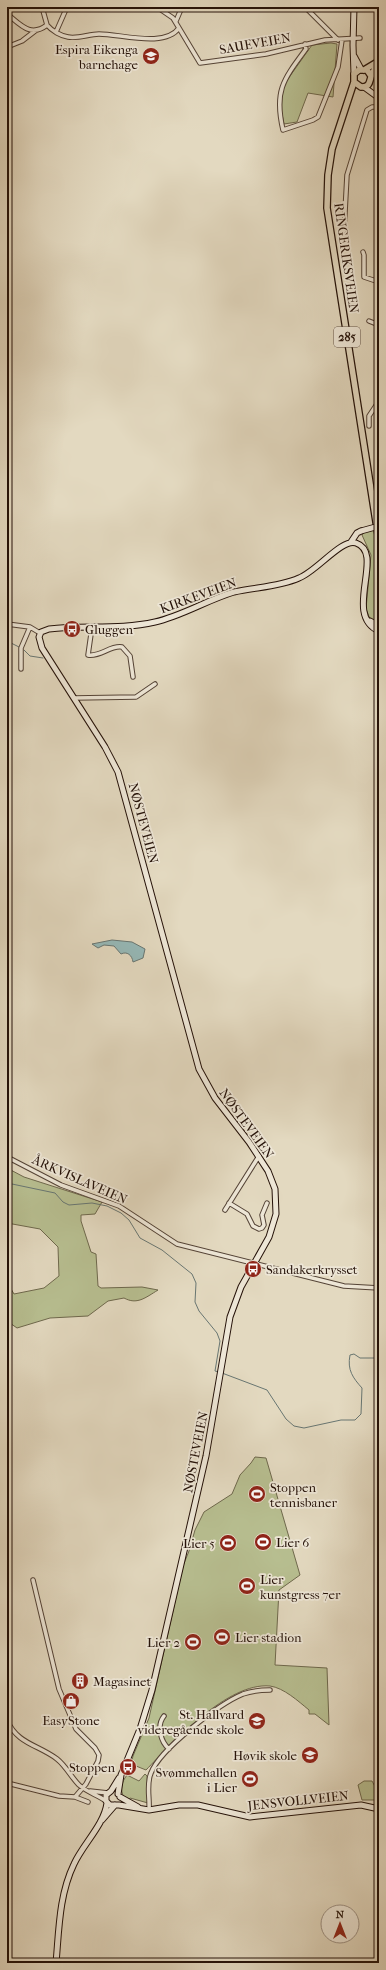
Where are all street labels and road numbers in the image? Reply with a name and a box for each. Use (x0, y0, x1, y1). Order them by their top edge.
street label: SAUEVEIEN (218, 30, 292, 57)
street label: RINGERIKSVEIEN (331, 202, 362, 314)
road number: 285 (334, 327, 360, 347)
street label: KIRKEVEIEN (158, 575, 239, 616)
street label: NØSTEVEIEN (126, 781, 161, 865)
street label: NØSTEVEIEN (216, 1085, 277, 1161)
street label: ÅRKVISLAVEIEN (29, 1151, 130, 1207)
street label: NØSTEVEIEN (180, 1410, 211, 1494)
street label: JENSVOLLVEIEN (246, 1788, 349, 1813)

